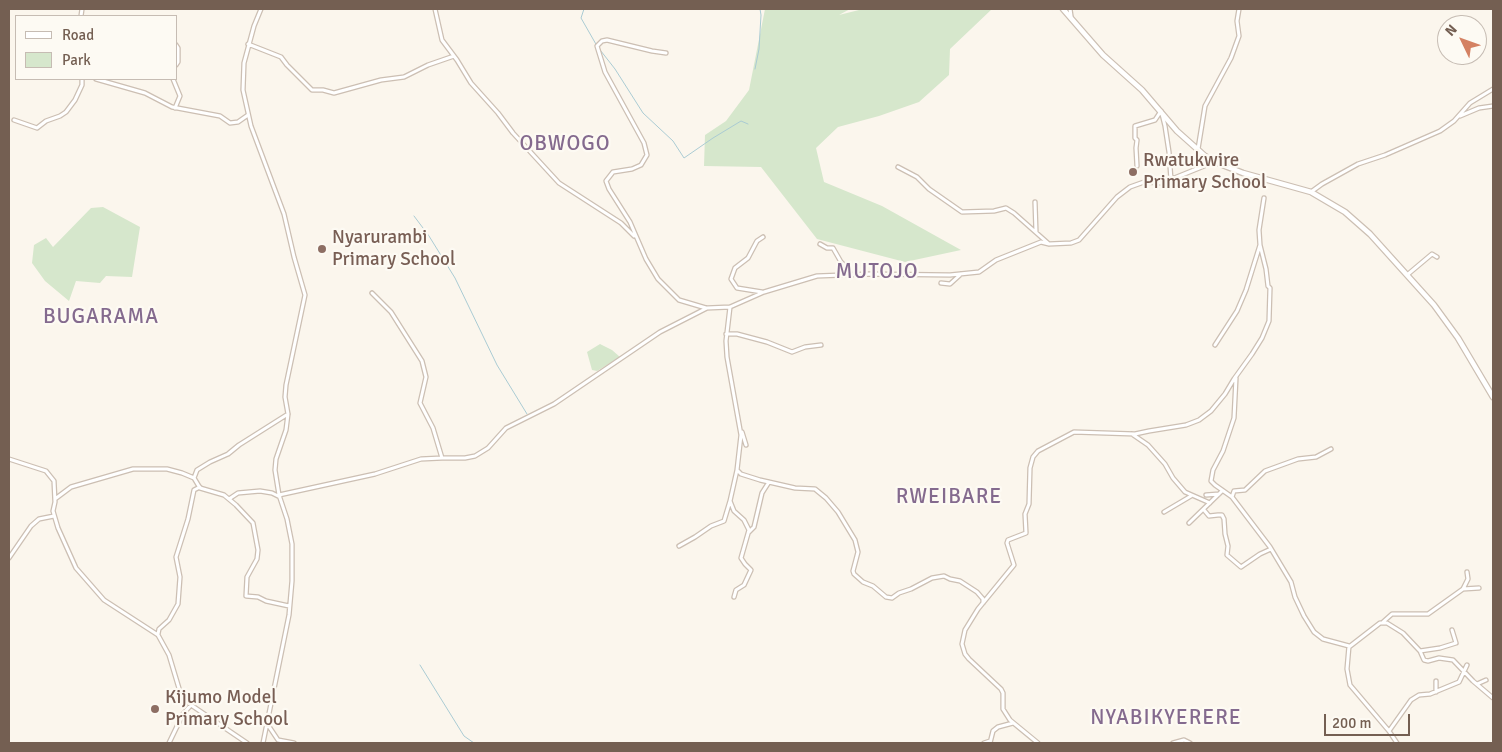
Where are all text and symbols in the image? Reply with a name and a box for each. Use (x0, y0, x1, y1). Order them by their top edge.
legend (15, 15, 178, 80)
north arrow (1437, 15, 1487, 65)
text: N (1442, 21, 1461, 40)
text: Road (62, 26, 94, 44)
text: Park (62, 51, 91, 69)
district label: OBWOGO (519, 131, 611, 157)
place label: Rwatukwire Primary School (1143, 150, 1266, 194)
marker: Rwatukwire Primary School (1127, 166, 1139, 178)
place label: Nyarurambi Primary School (332, 227, 455, 271)
marker: Nyarurambi Primary School (316, 243, 328, 255)
district label: MUTOJO (835, 259, 919, 285)
district label: BUGARAMA (42, 304, 160, 330)
district label: RWEIBARE (895, 484, 1003, 510)
place label: Kijumo Model Primary School (165, 687, 288, 731)
marker: Kijumo Model Primary School (149, 703, 161, 715)
scale bar (1327, 704, 1413, 736)
district label: NYABIKYERERE (1089, 705, 1243, 731)
text: 200 m (1332, 714, 1372, 732)

